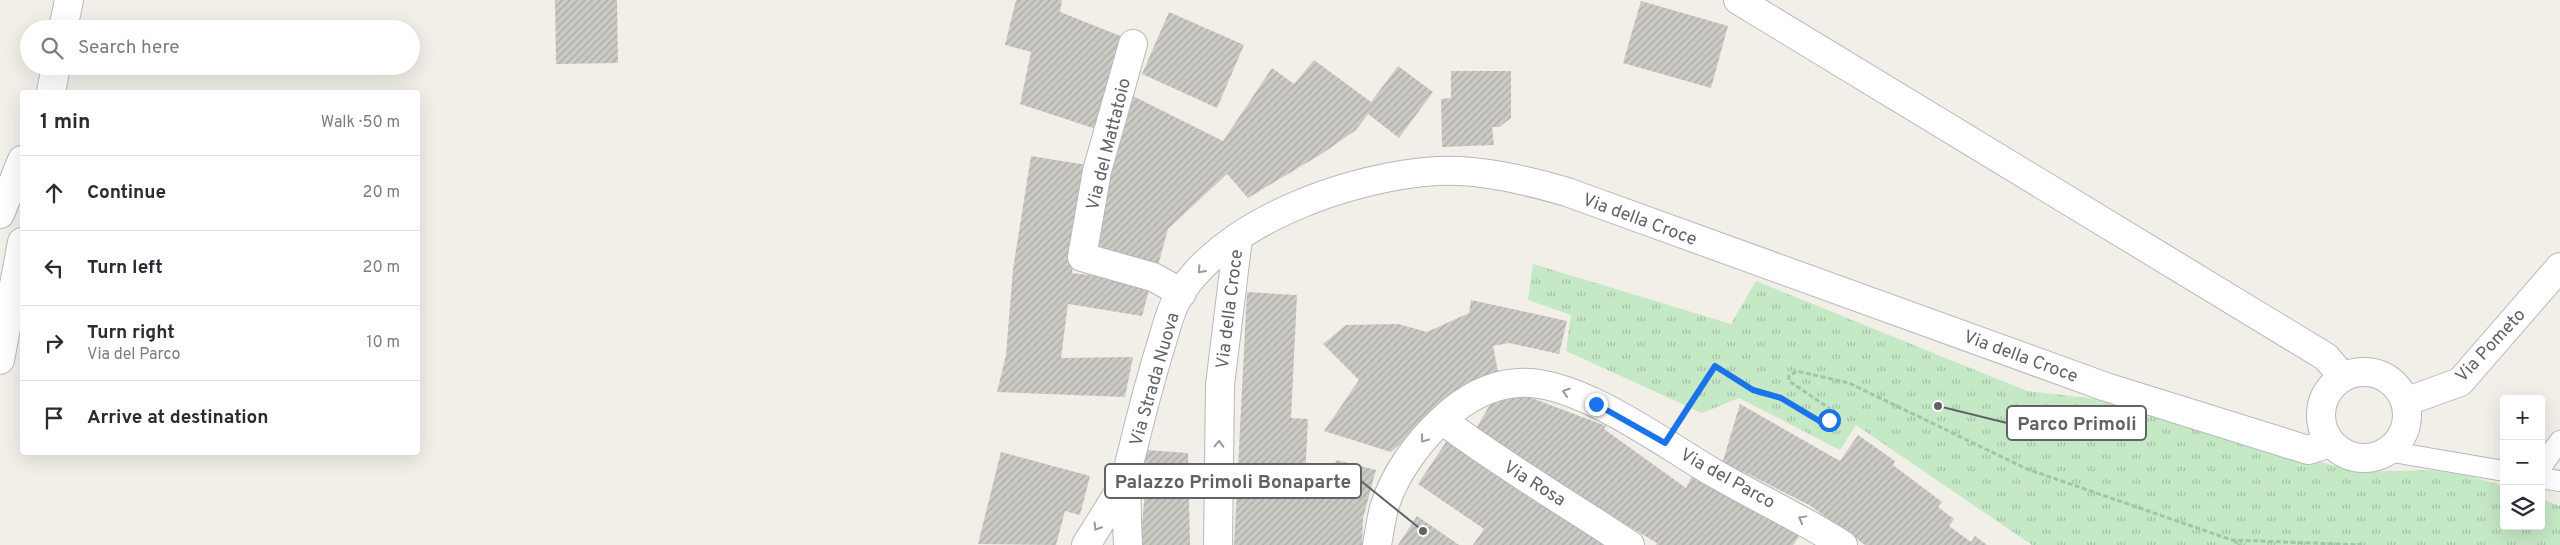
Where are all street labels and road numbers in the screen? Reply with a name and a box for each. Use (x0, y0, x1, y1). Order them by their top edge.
street label: Via del Mattatoio (1082, 76, 1137, 213)
street label: Via della Croce (1579, 189, 1700, 252)
street label: Via della Croce (1212, 248, 1249, 370)
street label: Via Pometo (2451, 304, 2531, 388)
street label: Via Strada Nuova (1125, 310, 1186, 449)
street label: Via della Croce (1960, 326, 2081, 389)
street label: Via del Parco (1676, 444, 1779, 515)
street label: Via Rosa (1499, 456, 1570, 512)

